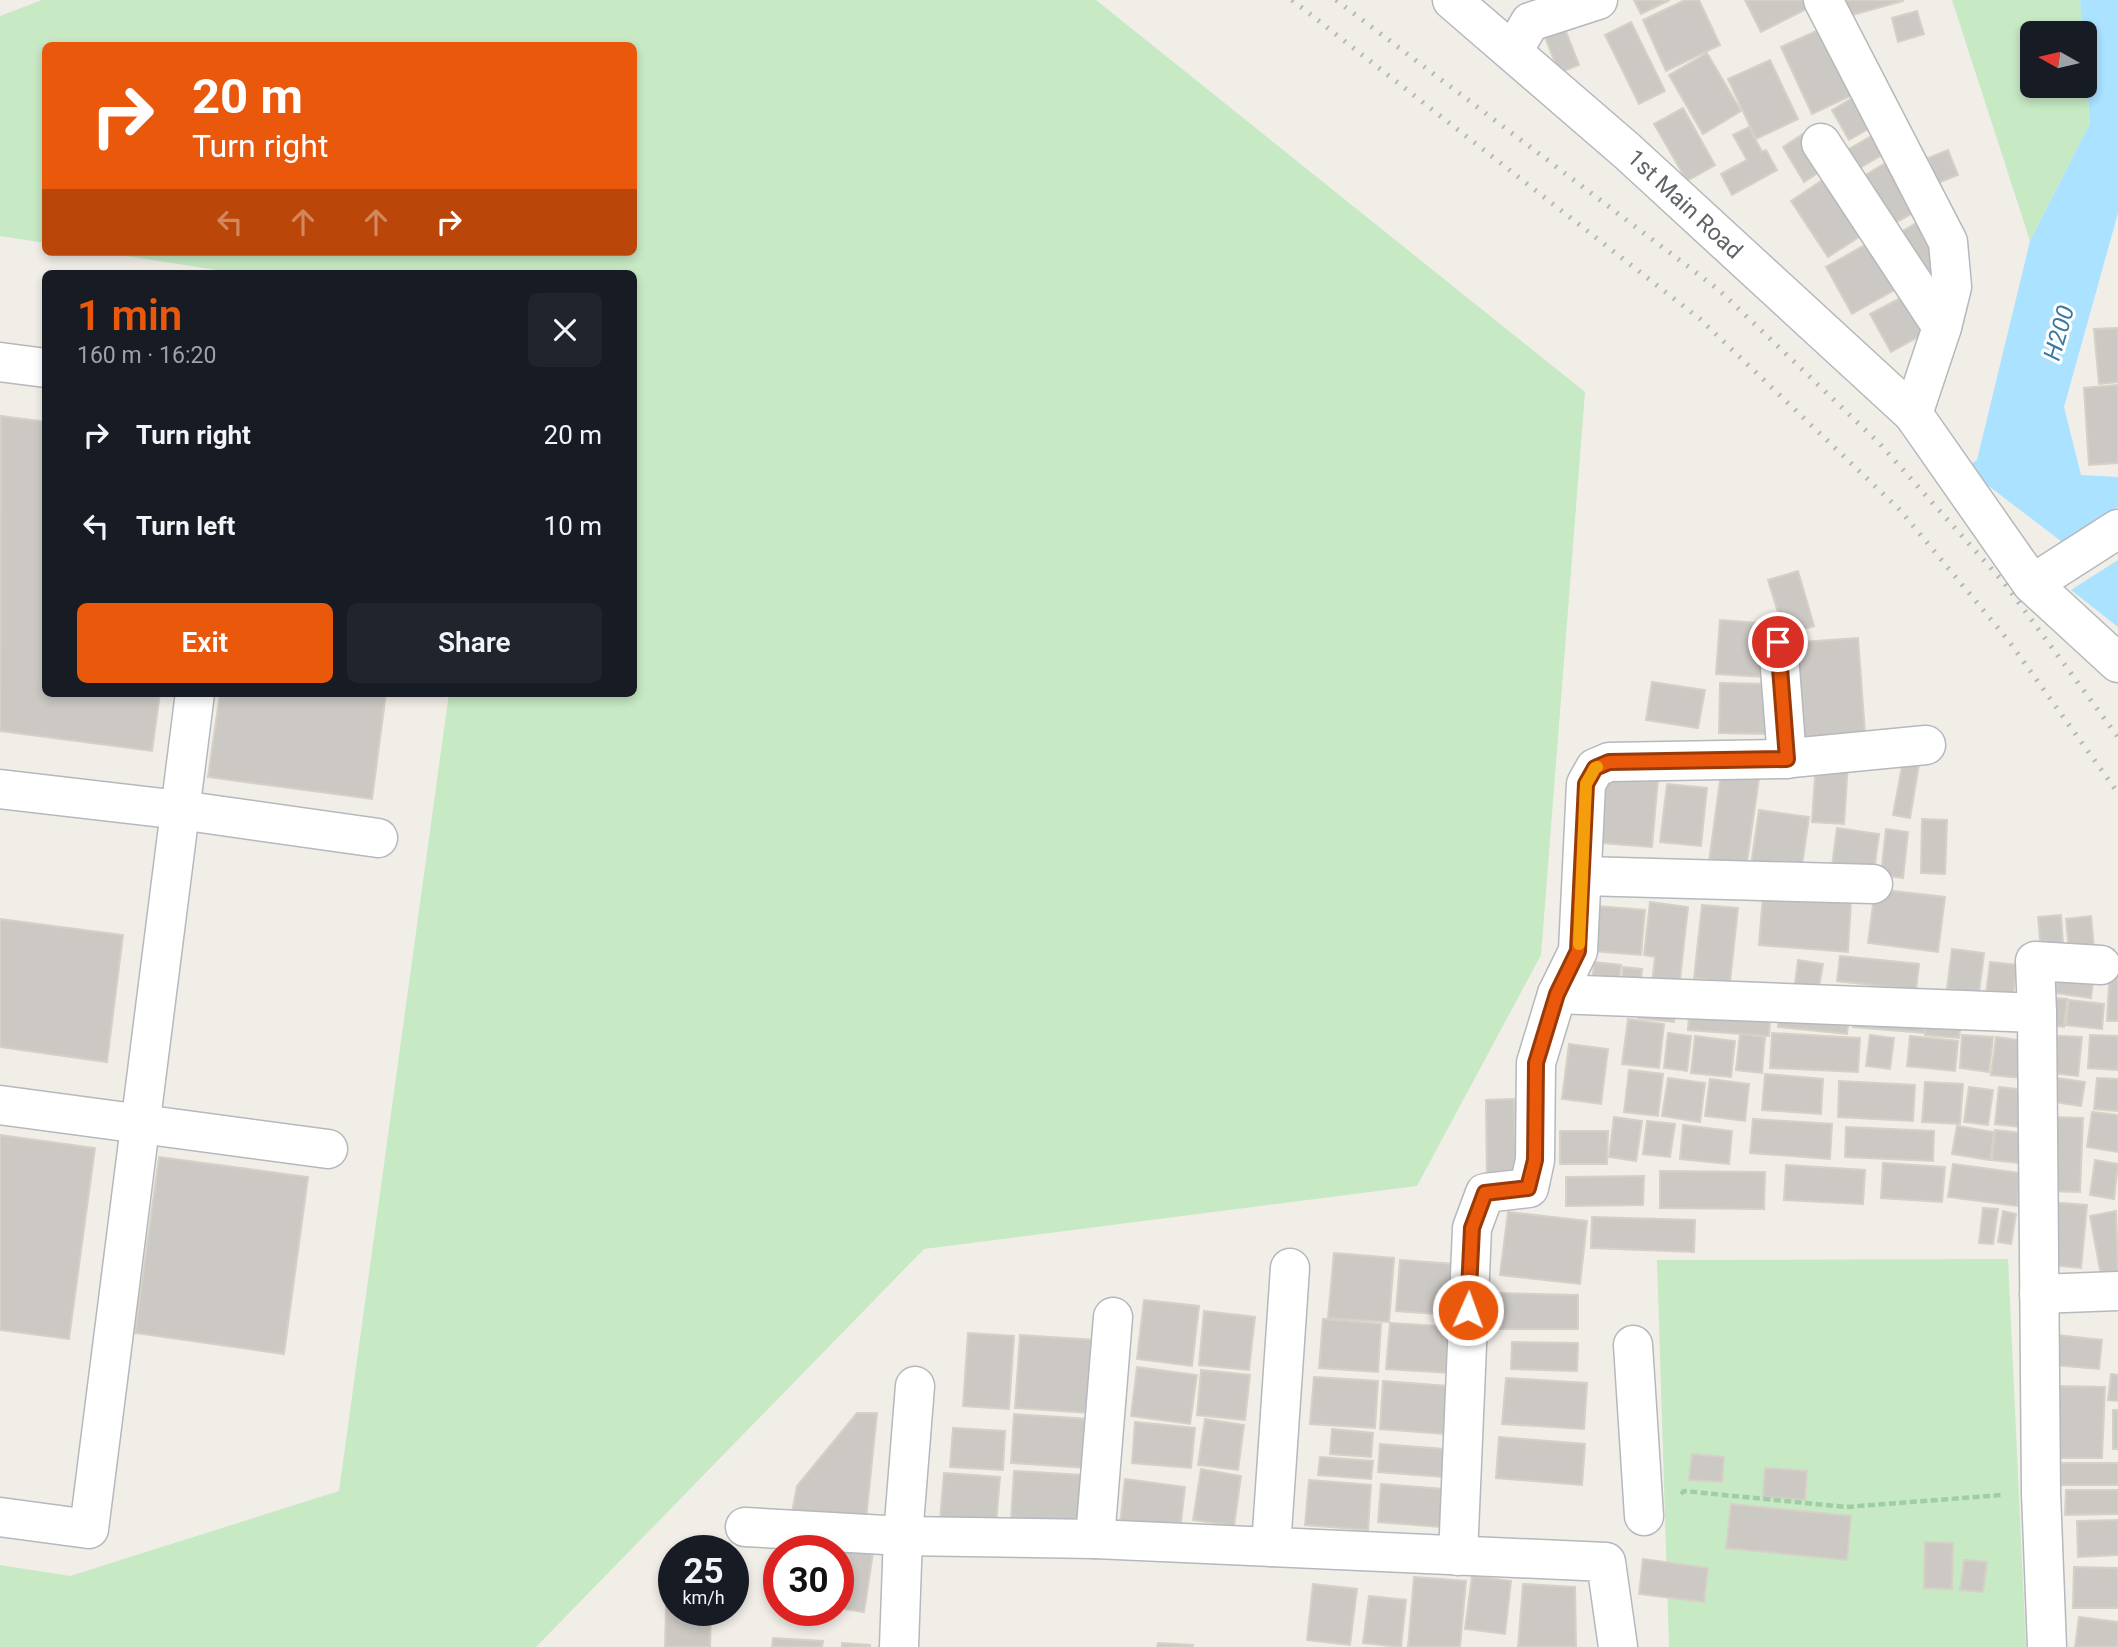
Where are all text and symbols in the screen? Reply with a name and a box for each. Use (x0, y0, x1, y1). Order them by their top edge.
north arrow (2020, 21, 2096, 98)
map controls (2020, 21, 2097, 98)
text: 20 m (192, 68, 303, 125)
icon: right (77, 70, 168, 161)
text: Turn right (192, 127, 328, 165)
street label: 1st Main Road (1622, 144, 1748, 264)
icon: left (211, 203, 249, 241)
icon: ahead (284, 203, 322, 241)
icon: ahead (357, 203, 395, 241)
icon: right (430, 203, 468, 241)
text: 1 min (77, 291, 182, 340)
button: close (528, 293, 602, 367)
water label: H200 (2038, 302, 2080, 364)
text: 160 m · 16:20 (77, 342, 216, 369)
icon: right (77, 416, 115, 454)
text: Turn right (136, 420, 251, 450)
text: 20 m (544, 420, 602, 450)
icon: left (77, 507, 115, 545)
text: Turn left (136, 511, 235, 541)
text: 10 m (544, 511, 602, 541)
button: Exit (77, 603, 333, 683)
button: Share (347, 603, 602, 683)
pin (1748, 612, 1808, 672)
icon: arrive (1759, 623, 1797, 661)
position arrow (1431, 1273, 1505, 1347)
speed limit sign: 30 (763, 1535, 854, 1626)
text: 25 (683, 1551, 724, 1592)
text: km/h (682, 1587, 725, 1608)

